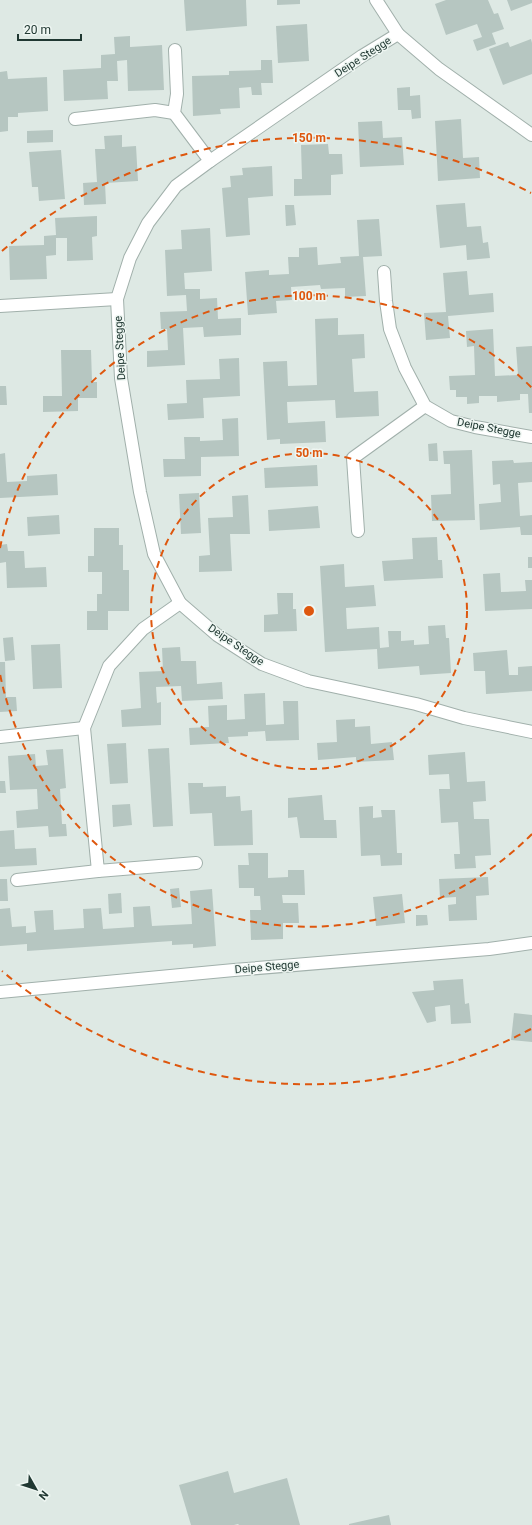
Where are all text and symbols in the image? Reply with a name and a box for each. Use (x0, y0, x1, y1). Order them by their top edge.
scale bar (18, 16, 81, 42)
text: 20 m (24, 23, 51, 37)
street label: Deipe Stegge (332, 34, 394, 80)
text: 150 m (292, 131, 326, 145)
text: 100 m (292, 289, 326, 303)
street label: Deipe Stegge (112, 315, 128, 381)
street label: Deipe Stegge (456, 415, 522, 441)
text: 50 m (295, 446, 323, 460)
centre of rings (302, 604, 316, 618)
street label: Deipe Stegge (206, 622, 267, 669)
street label: Deipe Stegge (234, 958, 300, 976)
north arrow (16, 1469, 56, 1509)
text: N (36, 1488, 51, 1502)

